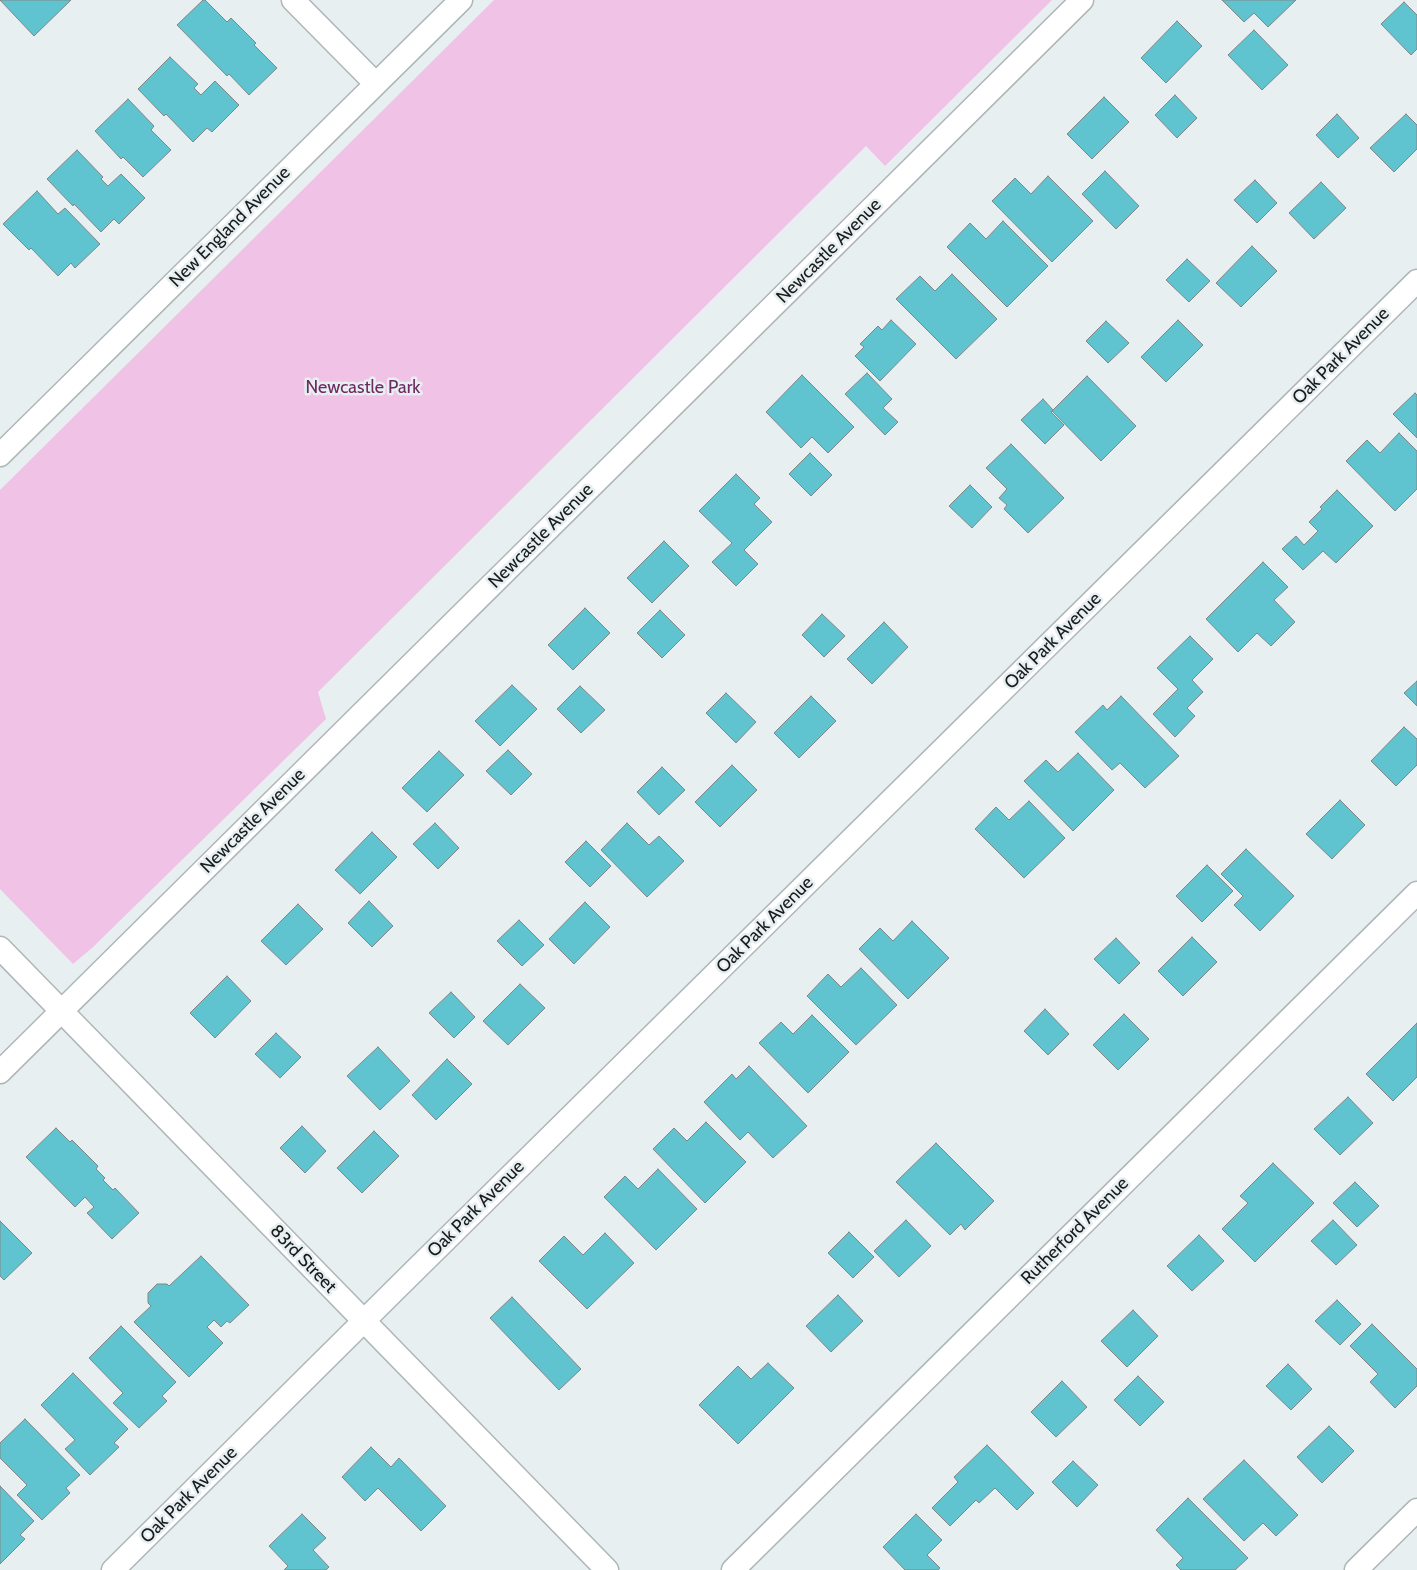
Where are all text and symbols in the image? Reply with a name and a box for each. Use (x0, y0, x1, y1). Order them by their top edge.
street label: New England Avenue (165, 162, 295, 292)
street label: Newcastle Avenue (772, 194, 886, 308)
street label: Oak Park Avenue (1288, 303, 1394, 409)
park label: Newcastle Park (306, 377, 420, 399)
street label: Newcastle Avenue (484, 479, 598, 593)
street label: Oak Park Avenue (1000, 588, 1106, 694)
street label: Newcastle Avenue (196, 764, 310, 878)
street label: Oak Park Avenue (712, 872, 818, 978)
street label: Oak Park Avenue (423, 1156, 529, 1262)
street label: Rutherford Avenue (1017, 1173, 1133, 1289)
street label: 83rd Street (265, 1220, 341, 1298)
street label: Oak Park Avenue (136, 1442, 242, 1548)

